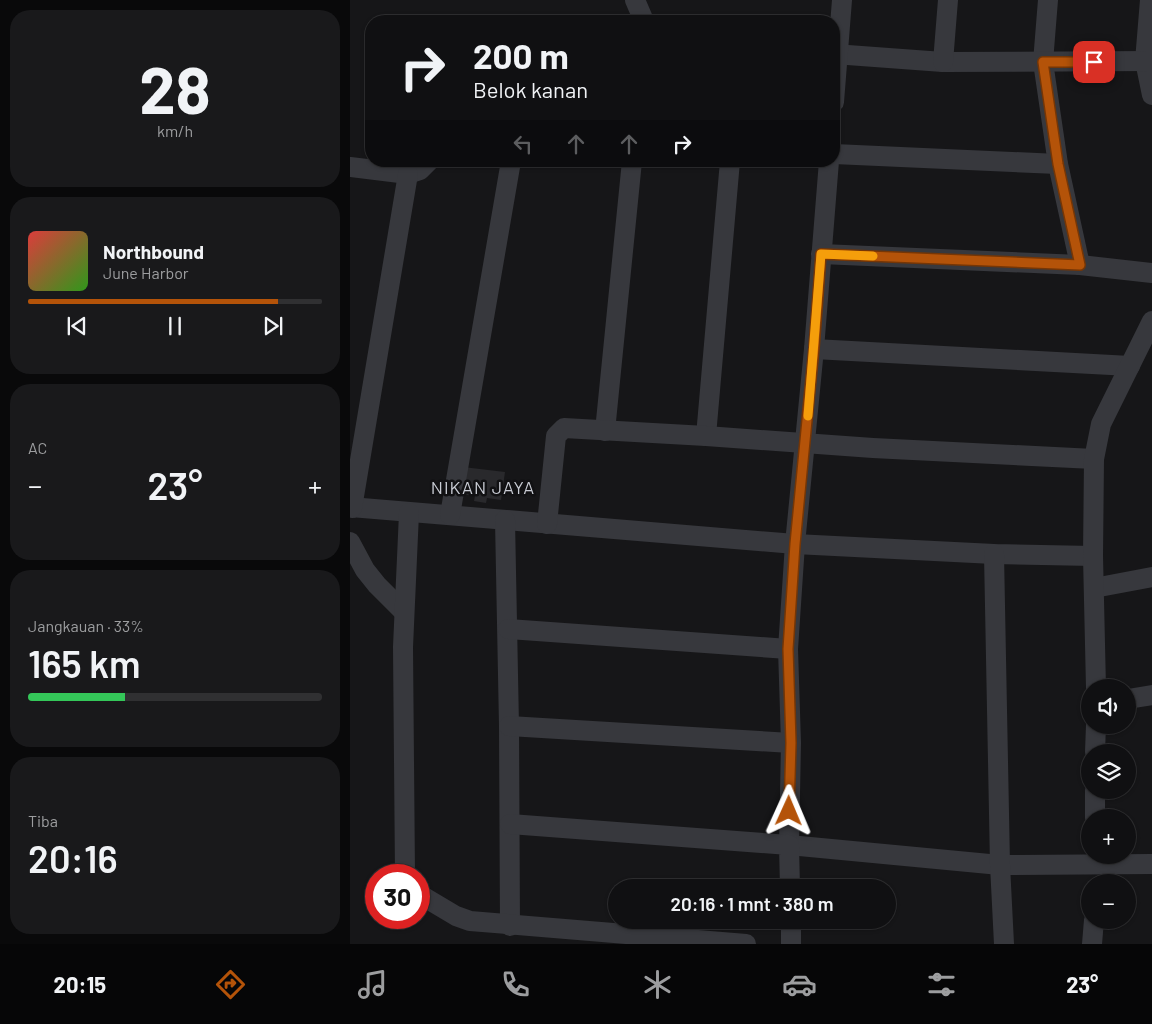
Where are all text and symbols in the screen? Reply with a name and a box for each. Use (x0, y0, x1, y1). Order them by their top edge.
text: 200 m (473, 34, 569, 76)
icon: right (390, 35, 455, 100)
pin (1073, 41, 1115, 83)
icon: arrive (1080, 48, 1108, 76)
text: 28 (139, 49, 211, 127)
text: Belok kanan (473, 76, 588, 102)
text: km/h (157, 121, 193, 140)
icon: left (509, 130, 537, 158)
icon: ahead (562, 130, 590, 158)
icon: ahead (615, 130, 643, 158)
icon: right (668, 130, 696, 158)
text: Northbound (103, 240, 204, 263)
text: June Harbor (103, 263, 189, 282)
icon: previous (63, 312, 91, 340)
icon: pause (161, 312, 189, 340)
icon: next (259, 312, 287, 340)
text: AC (28, 438, 47, 457)
text: 23° (147, 462, 203, 508)
text: − (28, 468, 42, 502)
text: + (308, 468, 322, 502)
district label: NIKAN JAYA (431, 476, 535, 498)
text: Jangkauan · 33% (28, 616, 144, 635)
text: 165 km (28, 640, 141, 686)
map controls (1081, 679, 1136, 929)
button: sound (1081, 679, 1136, 734)
button: layers (1081, 744, 1136, 799)
position arrow (762, 784, 814, 836)
button: + (1081, 809, 1136, 864)
text: Tiba (28, 811, 58, 830)
text: 20:16 (28, 835, 118, 881)
speed limit sign: 30 (365, 864, 430, 929)
button: − (1081, 874, 1136, 929)
text: 20:16 · 1 mnt · 380 m (671, 892, 833, 915)
icon: directions (213, 967, 248, 1002)
icon: music (355, 967, 390, 1002)
icon: phone (498, 967, 533, 1002)
icon: climate (640, 967, 675, 1002)
icon: car (782, 967, 817, 1002)
icon: filters (924, 967, 959, 1002)
text: 20:15 (54, 971, 106, 997)
text: 23° (1066, 971, 1098, 997)

